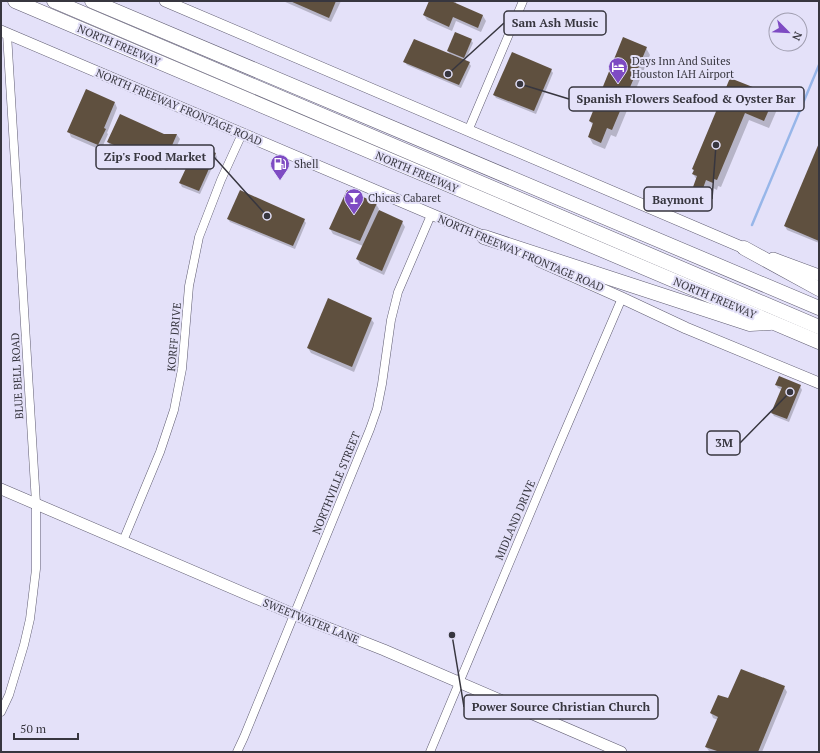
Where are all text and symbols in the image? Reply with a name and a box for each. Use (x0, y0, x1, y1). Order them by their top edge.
callout: Sam Ash Music (504, 11, 606, 35)
north arrow (768, 12, 808, 52)
text: Sam Ash Music (512, 15, 598, 30)
street label: NORTH FREEWAY (75, 21, 163, 69)
text: N (789, 29, 805, 43)
place label: Days Inn And Suites Houston IAH Airport (632, 54, 734, 81)
hotel icon: Days Inn And Suites Houston IAH Airport (607, 56, 629, 84)
street label: NORTH FREEWAY FRONTAGE ROAD (94, 66, 264, 149)
callout: Spanish Flowers Seafood & Oyster Bar (569, 87, 804, 111)
text: Spanish Flowers Seafood & Oyster Bar (576, 91, 796, 106)
callout: Zip's Food Market (96, 145, 214, 169)
street label: NORTH FREEWAY (373, 148, 461, 196)
text: Zip's Food Market (104, 149, 206, 164)
fuel station icon: Shell (269, 153, 291, 181)
place label: Shell (294, 157, 319, 171)
bar icon: Chicas Cabaret (343, 187, 365, 215)
callout: Baymont (644, 187, 712, 211)
place label: Chicas Cabaret (368, 191, 441, 205)
text: Baymont (652, 192, 704, 207)
street label: NORTH FREEWAY FRONTAGE ROAD (436, 212, 606, 295)
street label: NORTH FREEWAY (671, 274, 759, 322)
street label: KORFF DRIVE (164, 302, 184, 372)
street label: BLUE BELL ROAD (8, 332, 26, 420)
street label: NORTHVILLE STREET (309, 430, 363, 536)
callout: 3M (707, 431, 740, 455)
text: 3M (715, 435, 733, 450)
street label: MIDLAND DRIVE (492, 478, 538, 562)
street label: SWEETWATER LANE (261, 595, 361, 647)
callout: Power Source Christian Church (464, 695, 658, 719)
text: Power Source Christian Church (472, 699, 650, 714)
scale bar (14, 715, 78, 741)
text: 50 m (20, 721, 47, 736)

